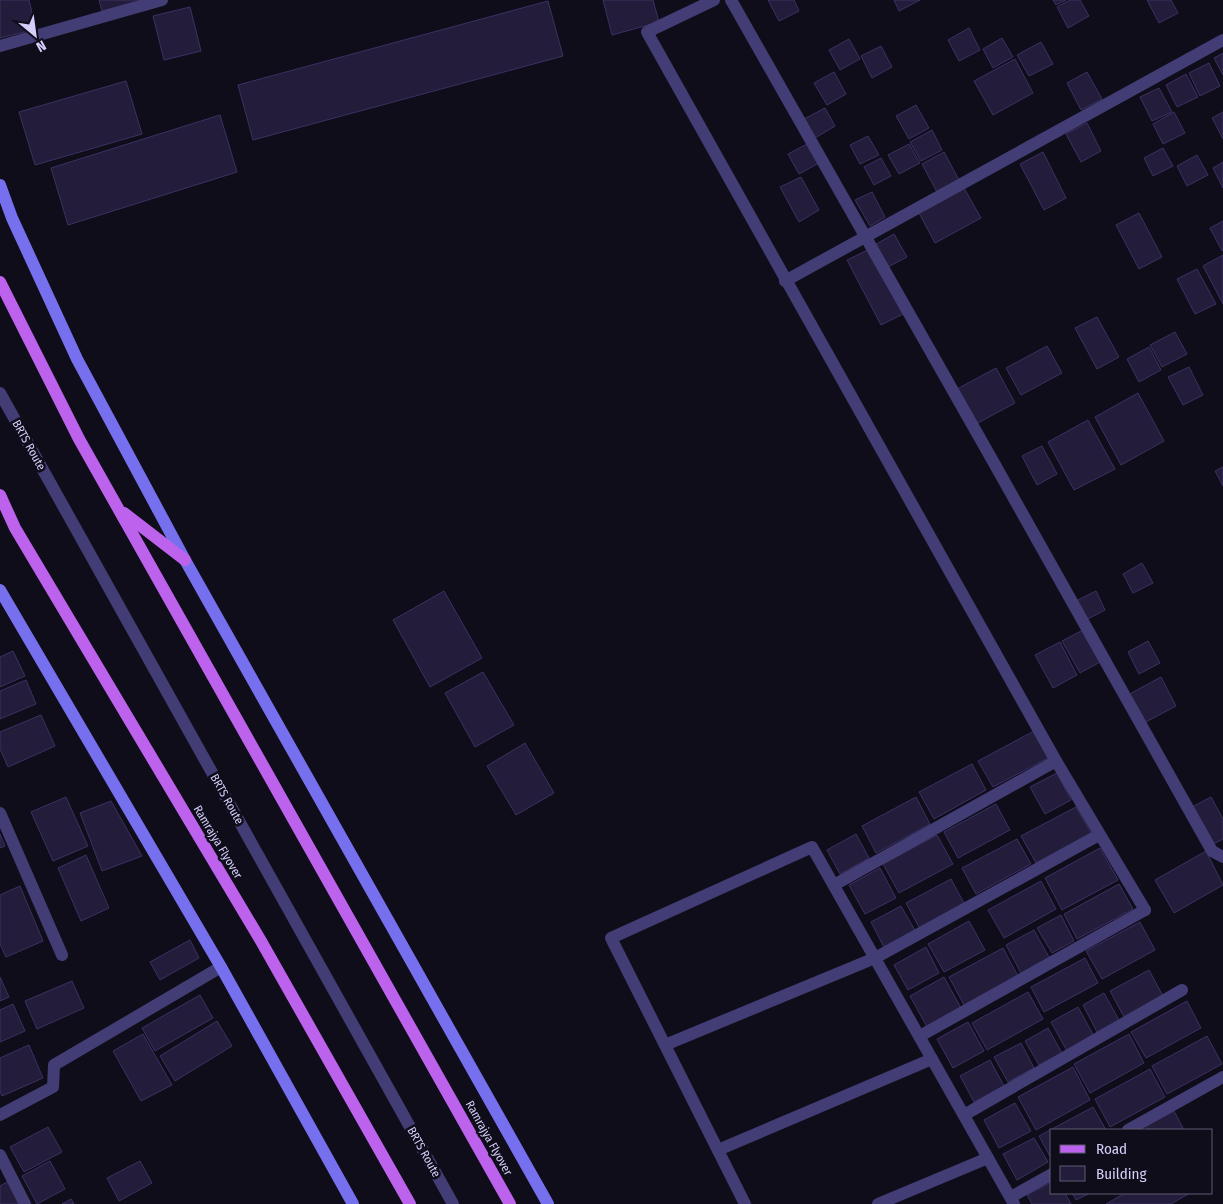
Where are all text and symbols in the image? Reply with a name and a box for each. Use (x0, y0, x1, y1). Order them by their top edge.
north arrow (10, 10, 60, 60)
text: N (33, 36, 49, 55)
street label: BRTS Route (9, 417, 49, 473)
street label: BRTS Route (207, 771, 247, 827)
street label: Ramrajya Flyover (191, 803, 246, 882)
street label: Ramrajya Flyover (463, 1098, 516, 1178)
street label: BRTS Route (404, 1124, 444, 1180)
legend (1050, 1129, 1213, 1194)
text: Road (1096, 1140, 1127, 1158)
text: Building (1096, 1165, 1147, 1183)

